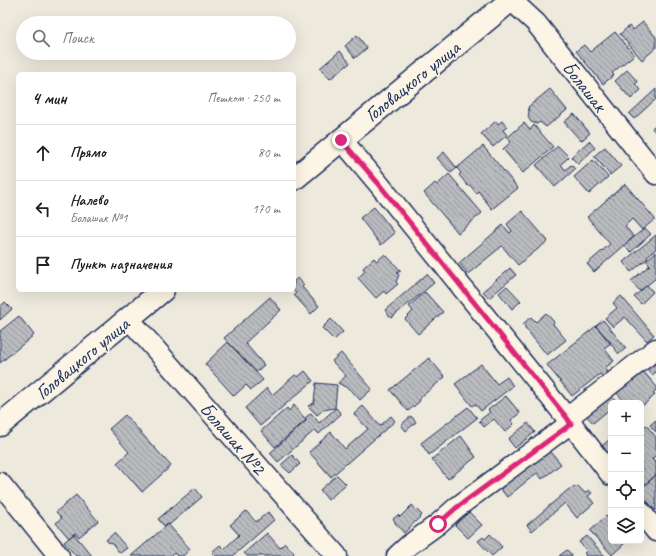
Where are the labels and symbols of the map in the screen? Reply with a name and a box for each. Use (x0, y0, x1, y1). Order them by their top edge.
street label: Головацкого улица (360, 34, 467, 127)
street label: Болашак (557, 56, 613, 118)
route end (332, 131, 350, 149)
street label: Головацкого улица (30, 310, 136, 405)
street label: Болашак №2 (194, 397, 272, 481)
route start (429, 515, 447, 533)

